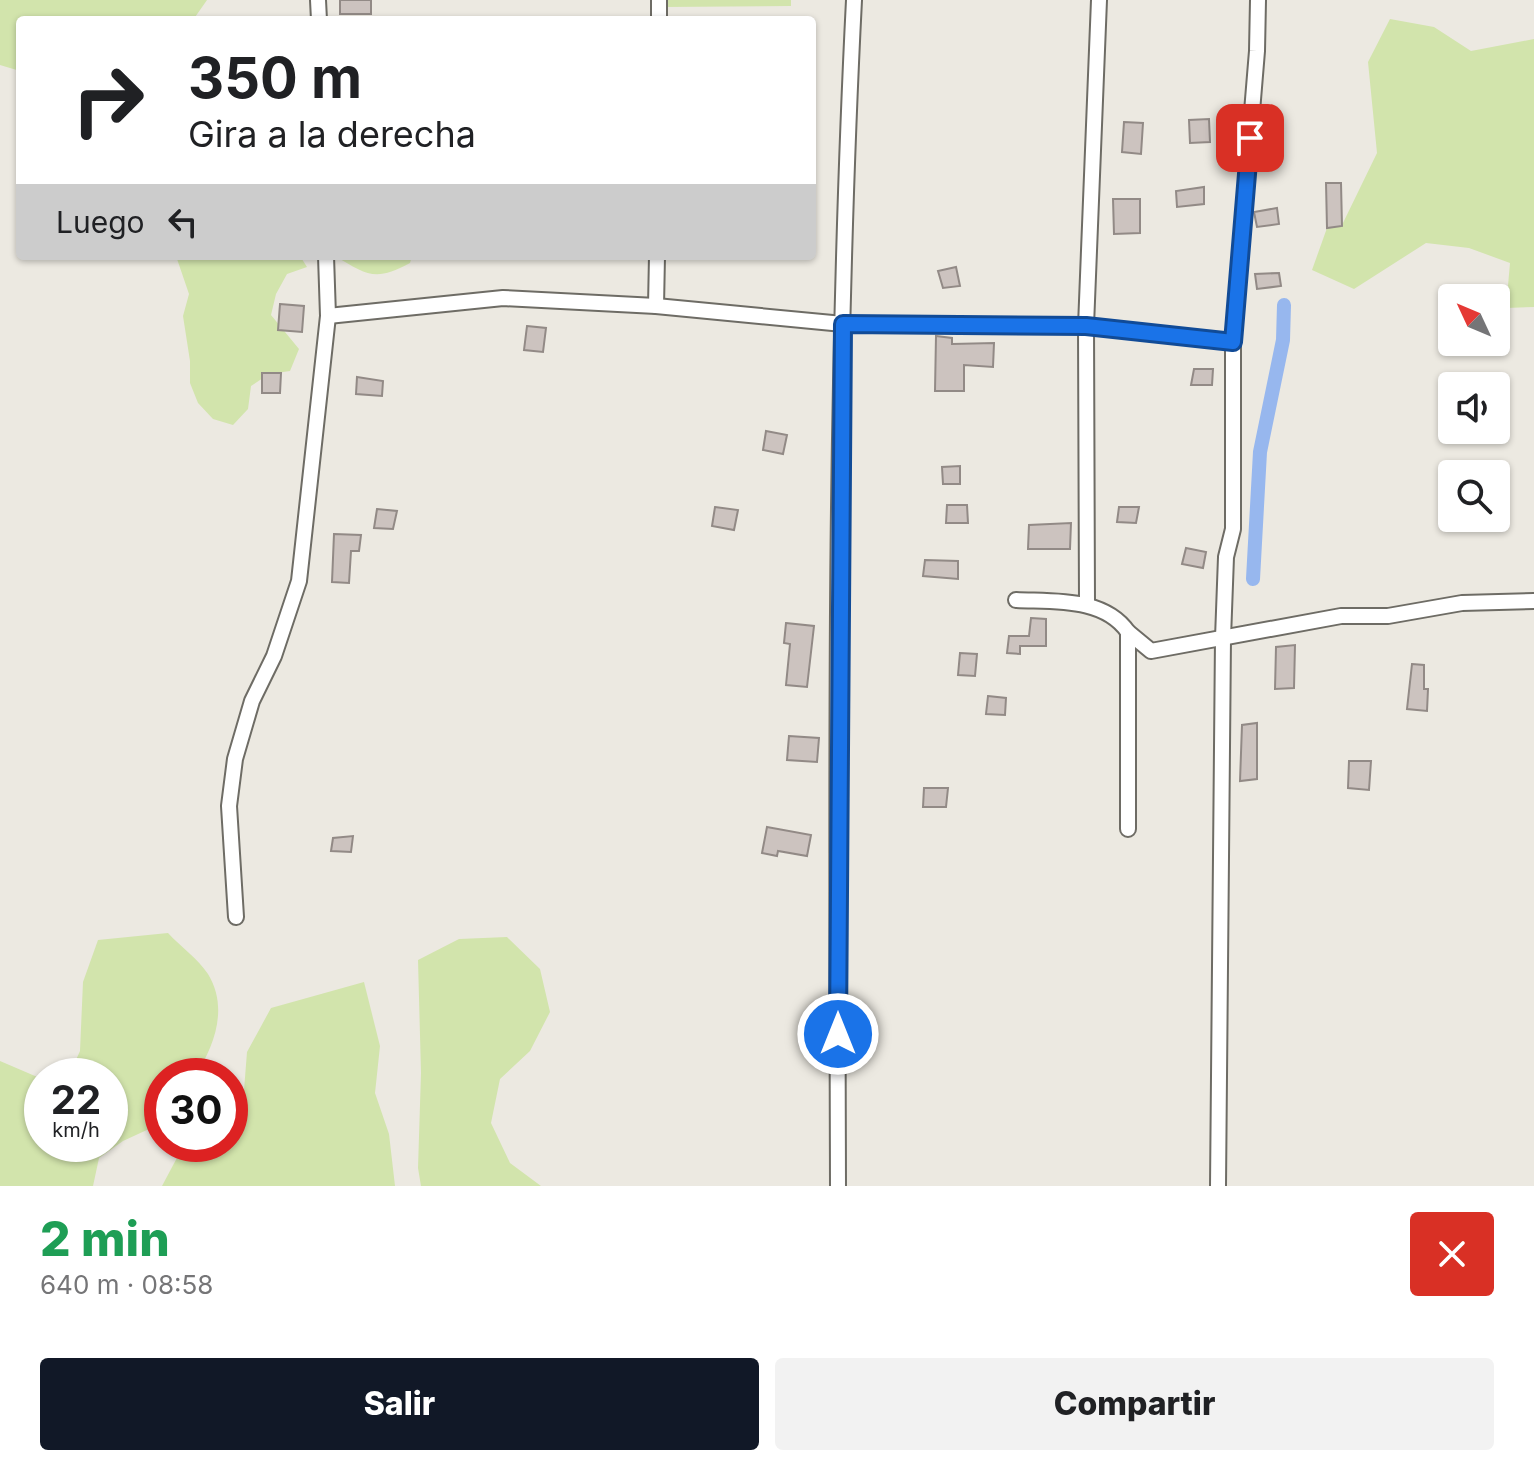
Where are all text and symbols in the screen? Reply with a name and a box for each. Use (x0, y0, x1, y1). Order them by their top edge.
text: 350 m (188, 44, 362, 112)
icon: right (56, 48, 160, 152)
pin (1216, 104, 1284, 172)
text: Gira a la derecha (188, 112, 476, 156)
icon: arrive (1228, 116, 1272, 160)
icon: left (161, 200, 205, 244)
text: Luego (56, 204, 145, 240)
north arrow (1438, 284, 1510, 356)
map controls (1438, 284, 1510, 532)
button: sound (1438, 372, 1510, 444)
button: search (1438, 460, 1510, 532)
position arrow (796, 992, 880, 1076)
speed limit sign: 30 (144, 1058, 248, 1162)
text: 22 (51, 1075, 101, 1124)
text: km/h (52, 1118, 100, 1142)
text: 2 min (40, 1209, 170, 1268)
button: close (1410, 1212, 1494, 1296)
text: 640 m · 08:58 (40, 1269, 213, 1300)
button: Salir (40, 1358, 759, 1450)
button: Compartir (775, 1358, 1494, 1450)

